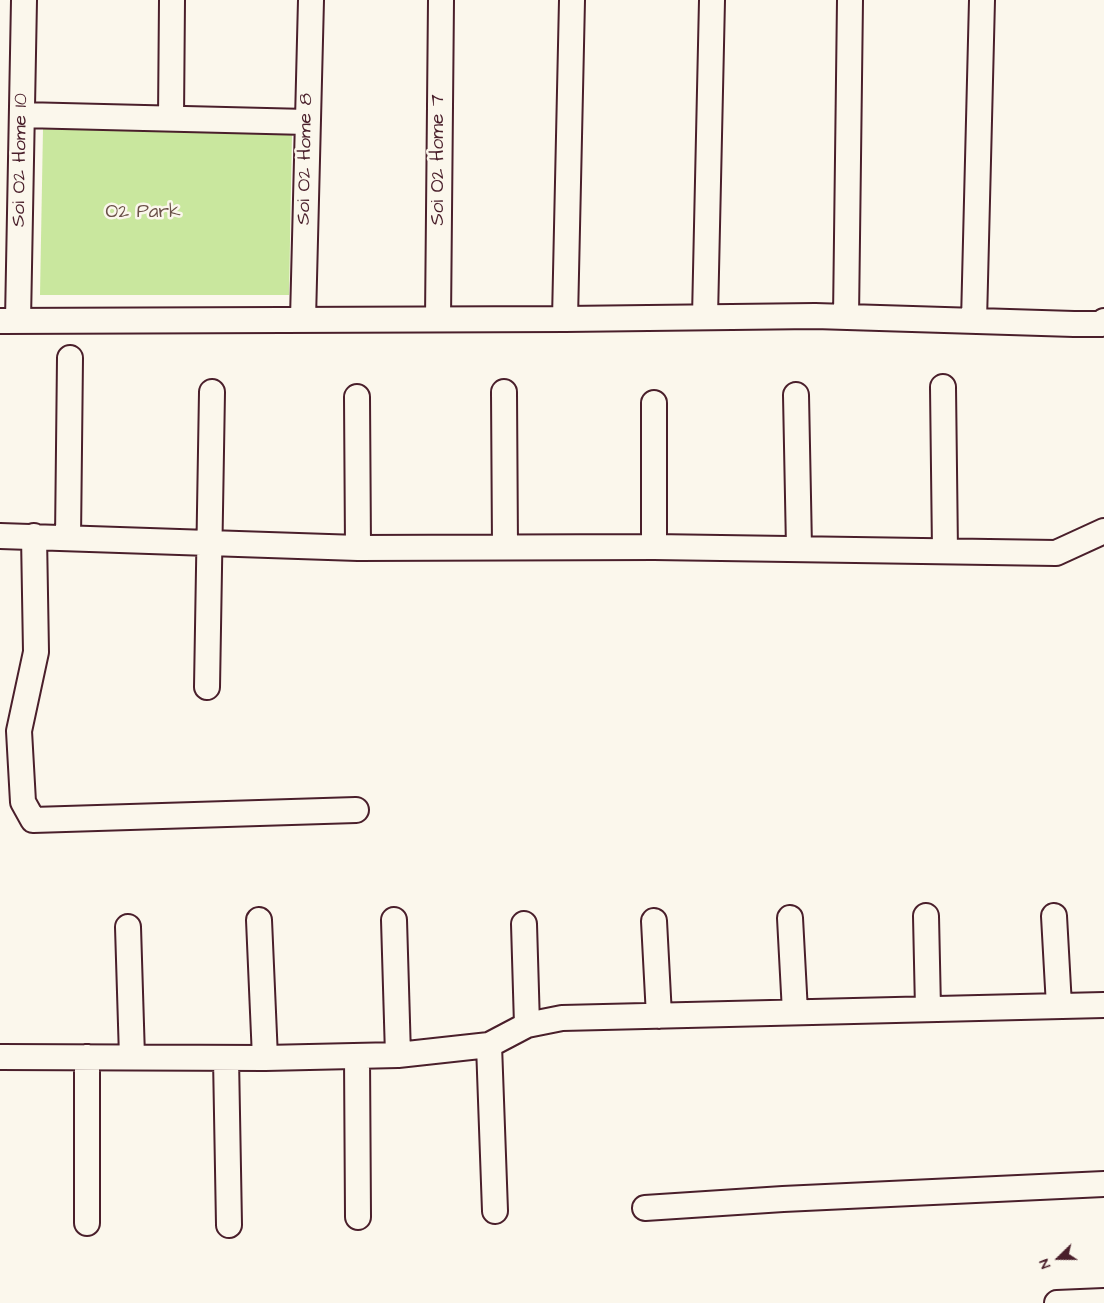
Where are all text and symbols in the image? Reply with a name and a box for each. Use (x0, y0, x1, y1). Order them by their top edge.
street label: Soi O2 Home 10 (8, 93, 34, 227)
street label: Soi O2 Home 8 (293, 93, 319, 225)
street label: Soi O2 Home 7 (428, 94, 450, 226)
park label: O2 Park (105, 202, 181, 224)
north arrow (1034, 1233, 1084, 1283)
text: N (1034, 1256, 1056, 1271)

